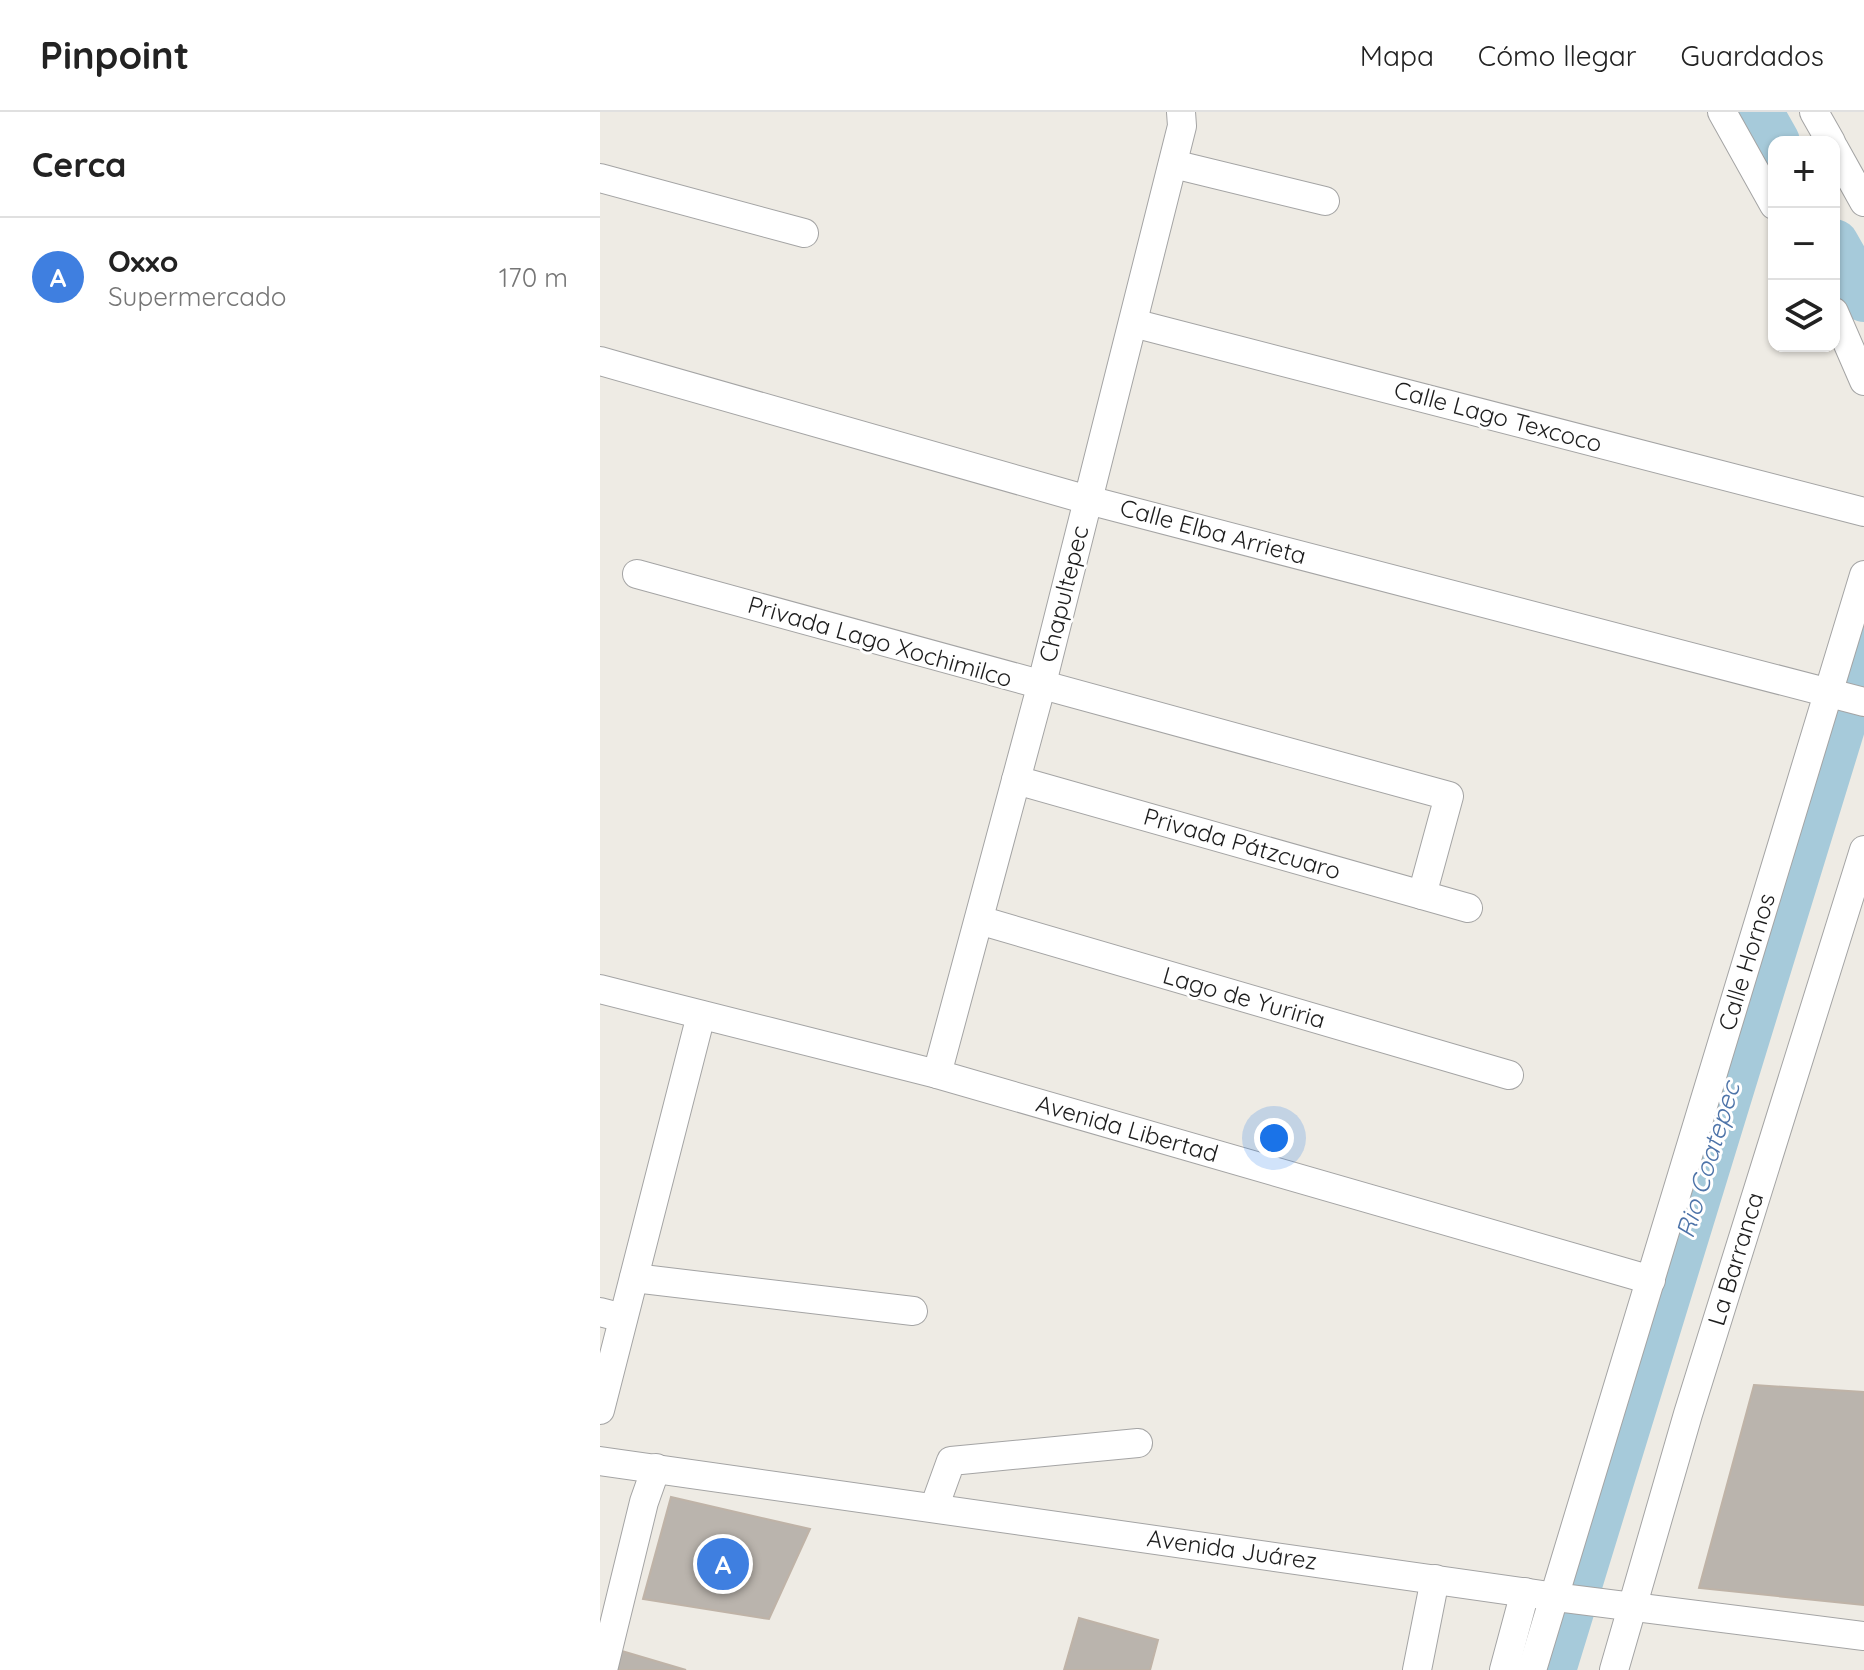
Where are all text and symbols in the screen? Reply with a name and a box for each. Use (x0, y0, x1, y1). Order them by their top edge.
text: Pinpoint (40, 31, 189, 79)
text: Mapa (1360, 38, 1434, 73)
text: Cómo llegar (1478, 38, 1637, 73)
text: Guardados (1681, 38, 1824, 73)
map controls (1768, 136, 1840, 352)
button: + (1768, 136, 1840, 208)
text: Cerca (32, 143, 126, 186)
button: − (1768, 208, 1840, 280)
text: Oxxo (108, 242, 178, 280)
text: A (50, 261, 66, 294)
text: 170 m (499, 261, 568, 294)
text: Supermercado (108, 280, 286, 313)
button: layers (1768, 280, 1840, 352)
street label: Calle Lago Texcoco (1391, 374, 1606, 458)
street label: Calle Elba Arrieta (1117, 492, 1310, 570)
street label: Chapultepec (1032, 522, 1094, 665)
street label: Privada Lago Xochimilco (745, 589, 1016, 693)
street label: Privada Pátzcuaro (1140, 801, 1344, 886)
street label: Calle Hornos (1711, 890, 1781, 1034)
street label: Lago de Yuriria (1160, 960, 1329, 1035)
water label: Rio Coatepec (1668, 1075, 1748, 1242)
street label: Avenida Libertad (1033, 1088, 1222, 1168)
your location (1254, 1118, 1294, 1158)
street label: La Barranca (1701, 1189, 1770, 1329)
street label: Avenida Juárez (1145, 1522, 1319, 1576)
pin: A (697, 1534, 749, 1594)

